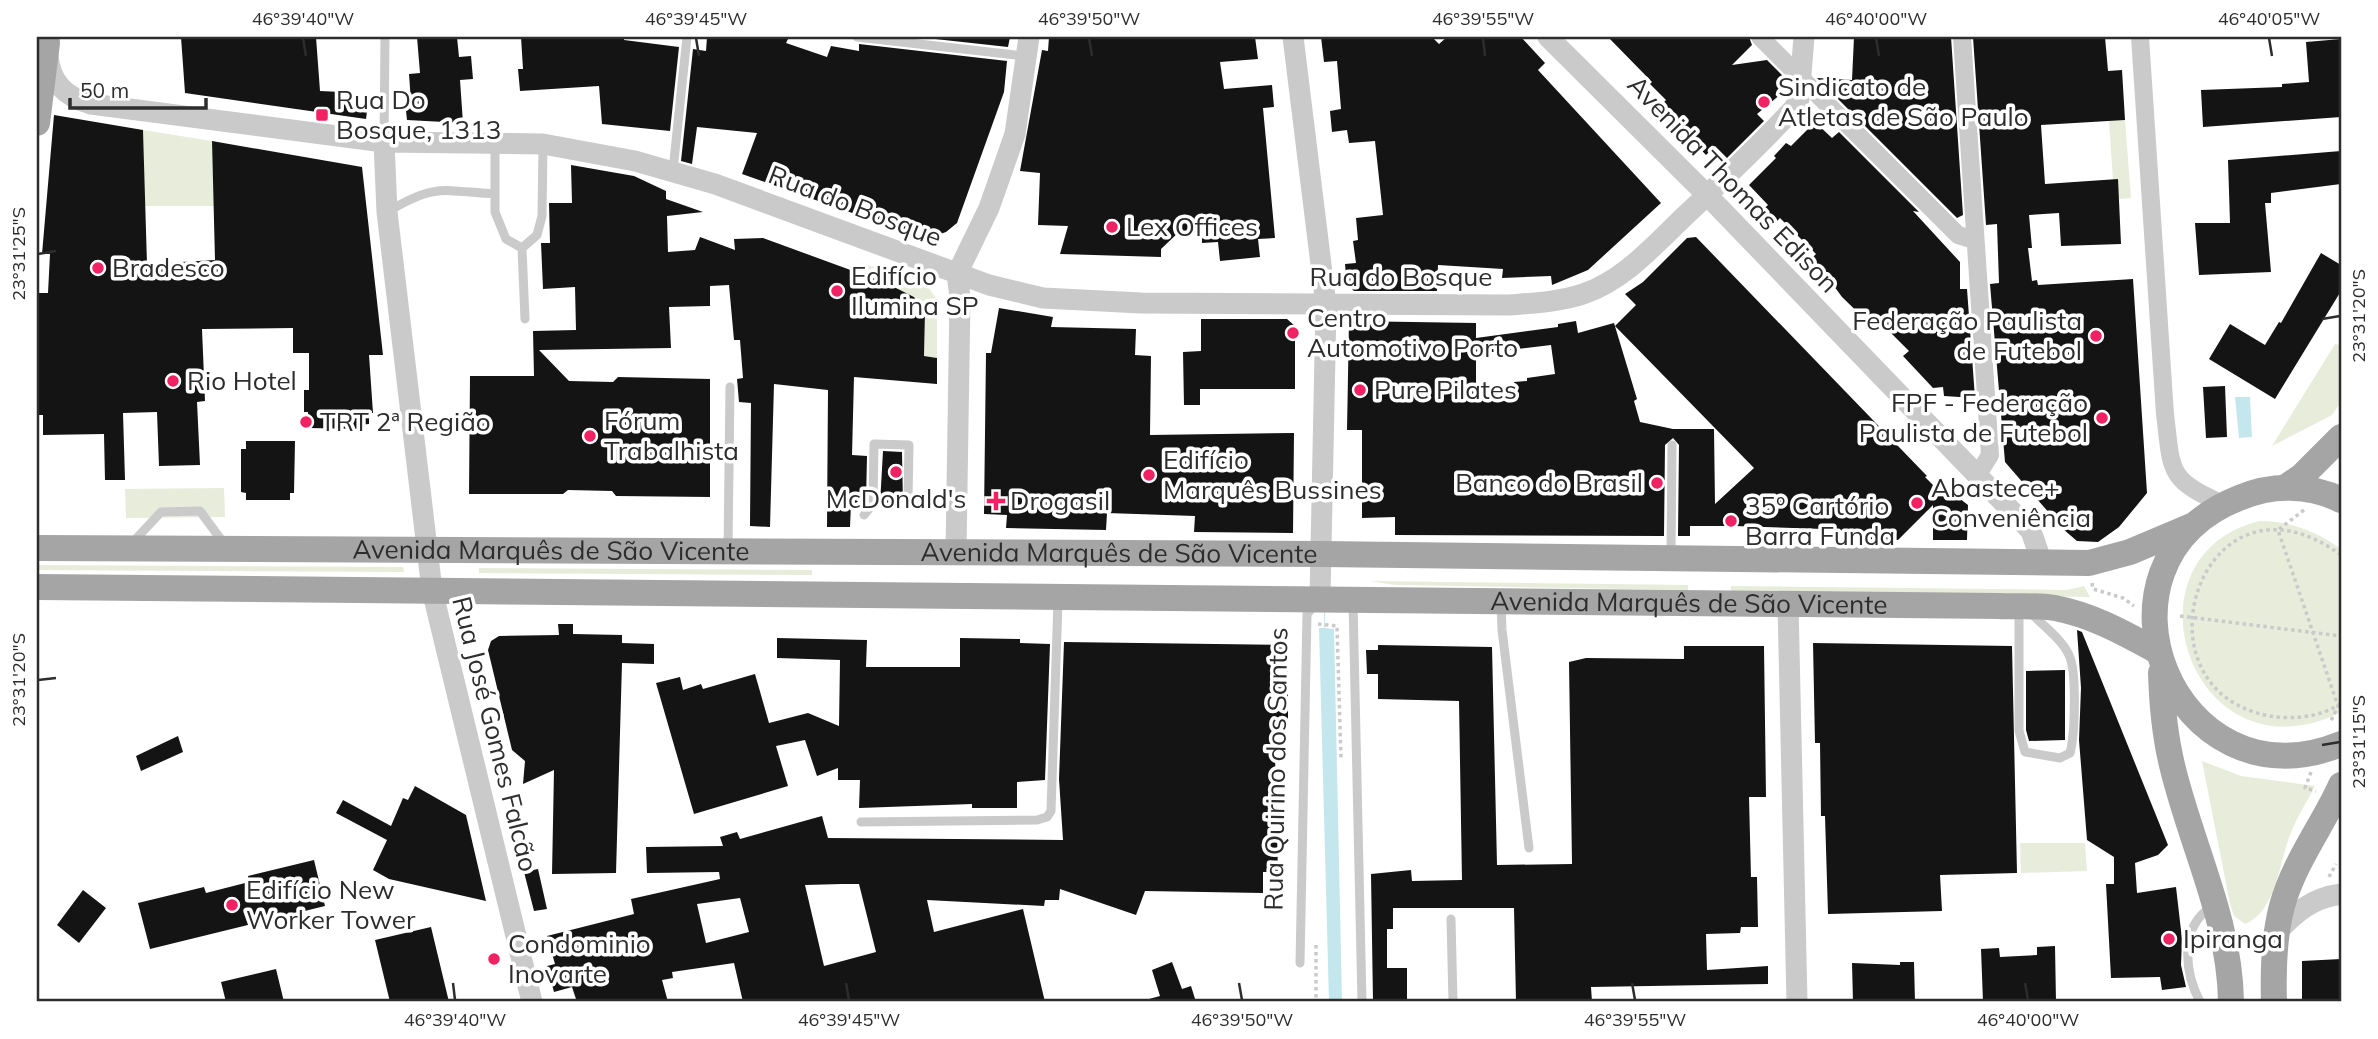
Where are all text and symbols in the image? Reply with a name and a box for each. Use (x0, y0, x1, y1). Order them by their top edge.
text: 46°39'40"W (252, 7, 354, 30)
text: 46°39'45"W (645, 7, 747, 30)
text: 46°39'50"W (1038, 7, 1140, 30)
text: 46°39'55"W (1432, 7, 1534, 30)
text: 46°40'00"W (1825, 7, 1927, 30)
text: 46°40'05"W (2218, 7, 2320, 30)
scale bar (70, 66, 206, 110)
street label: Avenida Thomas Edison (1621, 68, 1846, 299)
place label: Sindicato de Atletas de São Paulo (1778, 70, 2029, 133)
text: 50 m (80, 77, 129, 103)
place label: Rua Do Bosque, 1313 (336, 83, 501, 146)
marker: Sindicato de Atletas de São Paulo (1756, 94, 1772, 110)
marker: Rua Do Bosque, 1313 (314, 107, 330, 123)
street label: Rua do Bosque (764, 157, 946, 254)
text: 23°31'25"S (7, 207, 30, 301)
place label: Lex Offices (1126, 210, 1258, 243)
marker: Lex Offices (1104, 219, 1120, 235)
place label: Bradesco (112, 251, 225, 284)
place label: Edifício Ilumina SP (851, 259, 979, 322)
marker: Bradesco (90, 260, 106, 276)
street label: Rua do Bosque (1310, 260, 1492, 293)
text: 23°31'20"S (2347, 269, 2370, 363)
marker: Edifício Ilumina SP (829, 283, 845, 299)
place label: Centro Automotivo Porto (1307, 301, 1518, 364)
place label: Federação Paulista de Futebol (1852, 304, 2082, 367)
marker: Centro Automotivo Porto (1285, 325, 1301, 341)
marker: Federação Paulista de Futebol (2088, 328, 2104, 344)
place label: Rio Hotel (187, 364, 297, 397)
marker: Rio Hotel (165, 373, 181, 389)
place label: Pure Pilates (1374, 373, 1517, 406)
marker: Pure Pilates (1352, 382, 1368, 398)
place label: FPF - Federação Paulista de Futebol (1859, 386, 2088, 449)
place label: Fórum Trabalhista (604, 404, 739, 467)
place label: TRT 2ª Região (320, 405, 491, 438)
marker: FPF - Federação Paulista de Futebol (2094, 410, 2110, 426)
marker: TRT 2ª Região (298, 414, 314, 430)
marker: Fórum Trabalhista (582, 428, 598, 444)
place label: Edifício Marquês Bussines (1163, 443, 1382, 506)
marker: McDonald's (888, 464, 904, 480)
place label: Banco do Brasil (1455, 466, 1643, 499)
marker: Edifício Marquês Bussines (1141, 467, 1157, 483)
place label: Abastece+ Conveniência (1931, 471, 2091, 534)
marker: Banco do Brasil (1649, 475, 1665, 491)
place label: McDonald's (826, 482, 966, 515)
place label: Drogasil (1010, 484, 1110, 517)
place label: 35º Cartório Barra Funda (1745, 489, 1895, 552)
marker: Drogasil (988, 493, 1004, 509)
marker: Abastece+ Conveniência (1909, 495, 1925, 511)
marker: 35º Cartório Barra Funda (1723, 513, 1739, 529)
street label: Avenida Marquês de São Vicente (352, 532, 750, 567)
street label: Avenida Marquês de São Vicente (920, 535, 1318, 570)
street label: Avenida Marquês de São Vicente (1490, 584, 1888, 621)
street label: Rua José Gomes Falcão (445, 593, 546, 875)
street label: Rua Quirino dos Santos (1257, 627, 1294, 911)
text: 23°31'20"S (7, 633, 30, 727)
text: 23°31'15"S (2347, 695, 2370, 789)
place label: Edifício New Worker Tower (246, 873, 416, 936)
marker: Edifício New Worker Tower (224, 897, 240, 913)
place label: Ipiranga (2183, 922, 2283, 955)
place label: Condominio Inovarte (508, 927, 651, 990)
marker: Ipiranga (2161, 931, 2177, 947)
marker: Condominio Inovarte (486, 951, 502, 967)
text: 46°39'40"W (404, 1008, 506, 1031)
text: 46°39'45"W (798, 1008, 900, 1031)
text: 46°39'50"W (1191, 1008, 1293, 1031)
text: 46°39'55"W (1584, 1008, 1686, 1031)
text: 46°40'00"W (1977, 1008, 2079, 1031)

